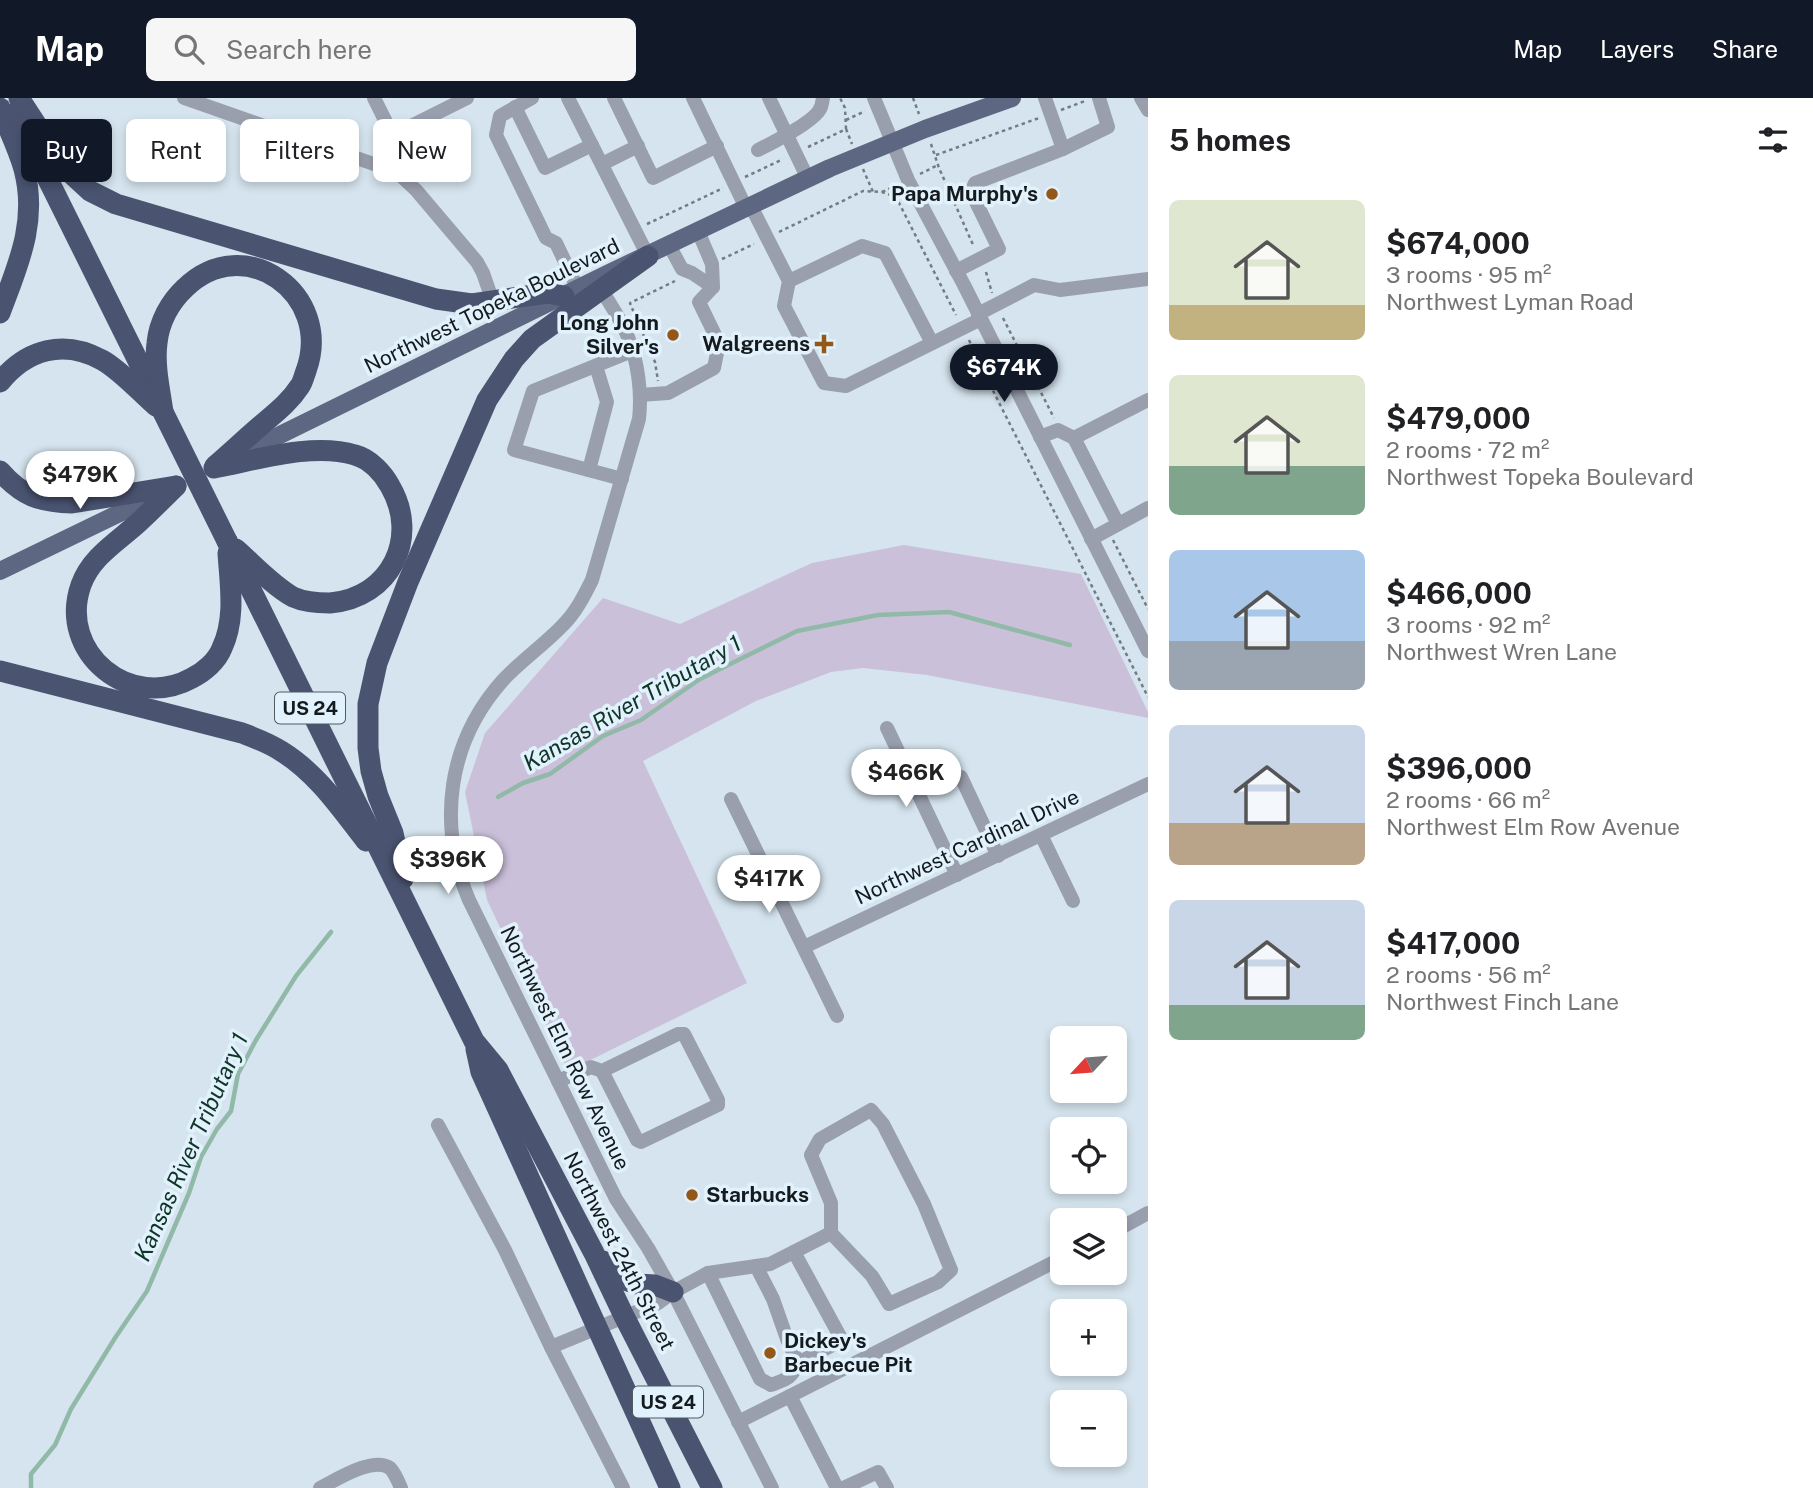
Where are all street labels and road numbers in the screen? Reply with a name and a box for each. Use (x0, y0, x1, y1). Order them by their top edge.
street label: Northwest Topeka Boulevard (360, 233, 624, 378)
road number: US 24 (275, 692, 345, 723)
street label: Northwest Cardinal Drive (851, 784, 1083, 910)
street label: Northwest Elm Row Avenue (495, 922, 636, 1174)
street label: Northwest 24th Street (558, 1147, 680, 1354)
road number: US 24 (633, 1386, 703, 1418)

